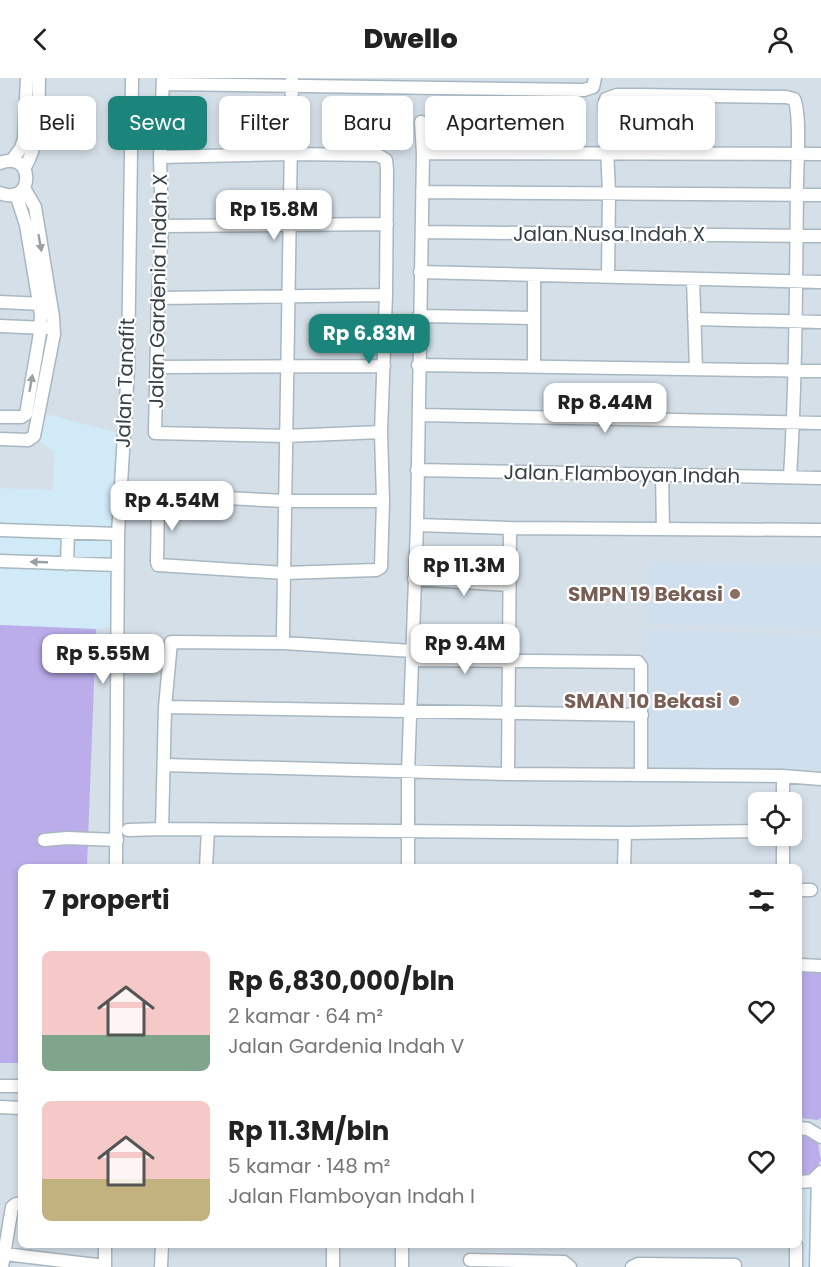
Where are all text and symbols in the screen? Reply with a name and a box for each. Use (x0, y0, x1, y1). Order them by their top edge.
text: Dwello (363, 20, 458, 57)
icon: back (24, 23, 57, 56)
icon: person (764, 23, 797, 56)
chip: Beli (18, 96, 96, 150)
chip: Sewa (108, 96, 207, 150)
chip: Filter (219, 96, 310, 150)
chip: Baru (322, 96, 413, 150)
chip: Apartemen (425, 96, 586, 150)
chip: Rumah (598, 96, 715, 150)
street label: Jalan Gardenia Indah X (142, 173, 174, 409)
pin: Rp 15.8M (212, 190, 336, 241)
text: Rp 15.8M (230, 195, 318, 223)
street label: Jalan Nusa Indah X (513, 220, 705, 248)
one-way arrow (36, 234, 45, 253)
pin: Rp 6.83M (307, 314, 431, 365)
street label: Jalan Tanafit (109, 317, 141, 449)
text: Rp 6.83M (323, 319, 415, 347)
one-way arrow (27, 373, 36, 392)
pin: Rp 8.44M (543, 383, 667, 434)
text: Rp 8.44M (558, 388, 652, 416)
street label: Jalan Flamboyan Indah (503, 458, 741, 490)
pin: Rp 4.54M (110, 481, 234, 532)
text: Rp 4.54M (125, 486, 219, 514)
pin: Rp 11.3M (402, 546, 526, 597)
text: Rp 11.3M (423, 551, 505, 579)
one-way arrow (29, 558, 48, 567)
place label: SMPN 19 Bekasi (568, 580, 723, 608)
marker: SMPN 19 Bekasi (728, 587, 742, 601)
pin: Rp 9.4M (410, 624, 520, 675)
text: Rp 9.4M (425, 629, 505, 657)
pin: Rp 5.55M (41, 634, 165, 685)
text: Rp 5.55M (56, 639, 150, 667)
place label: SMAN 10 Bekasi (564, 687, 722, 715)
marker: SMAN 10 Bekasi (727, 694, 741, 708)
map controls (748, 792, 802, 846)
button: locate (748, 792, 802, 846)
text: 7 properti (42, 882, 170, 918)
icon: filters (745, 884, 778, 917)
text: Rp 6,830,000/bln (228, 963, 455, 999)
icon: home (90, 975, 162, 1047)
icon: heart (745, 995, 778, 1028)
text: 2 kamar · 64 m² (228, 1002, 383, 1030)
text: Jalan Gardenia Indah V (228, 1032, 464, 1060)
text: Rp 11.3M/bln (228, 1113, 389, 1149)
icon: home (90, 1125, 162, 1197)
icon: heart (745, 1145, 778, 1178)
text: 5 kamar · 148 m² (228, 1152, 390, 1180)
text: Jalan Flamboyan Indah I (228, 1182, 475, 1210)

